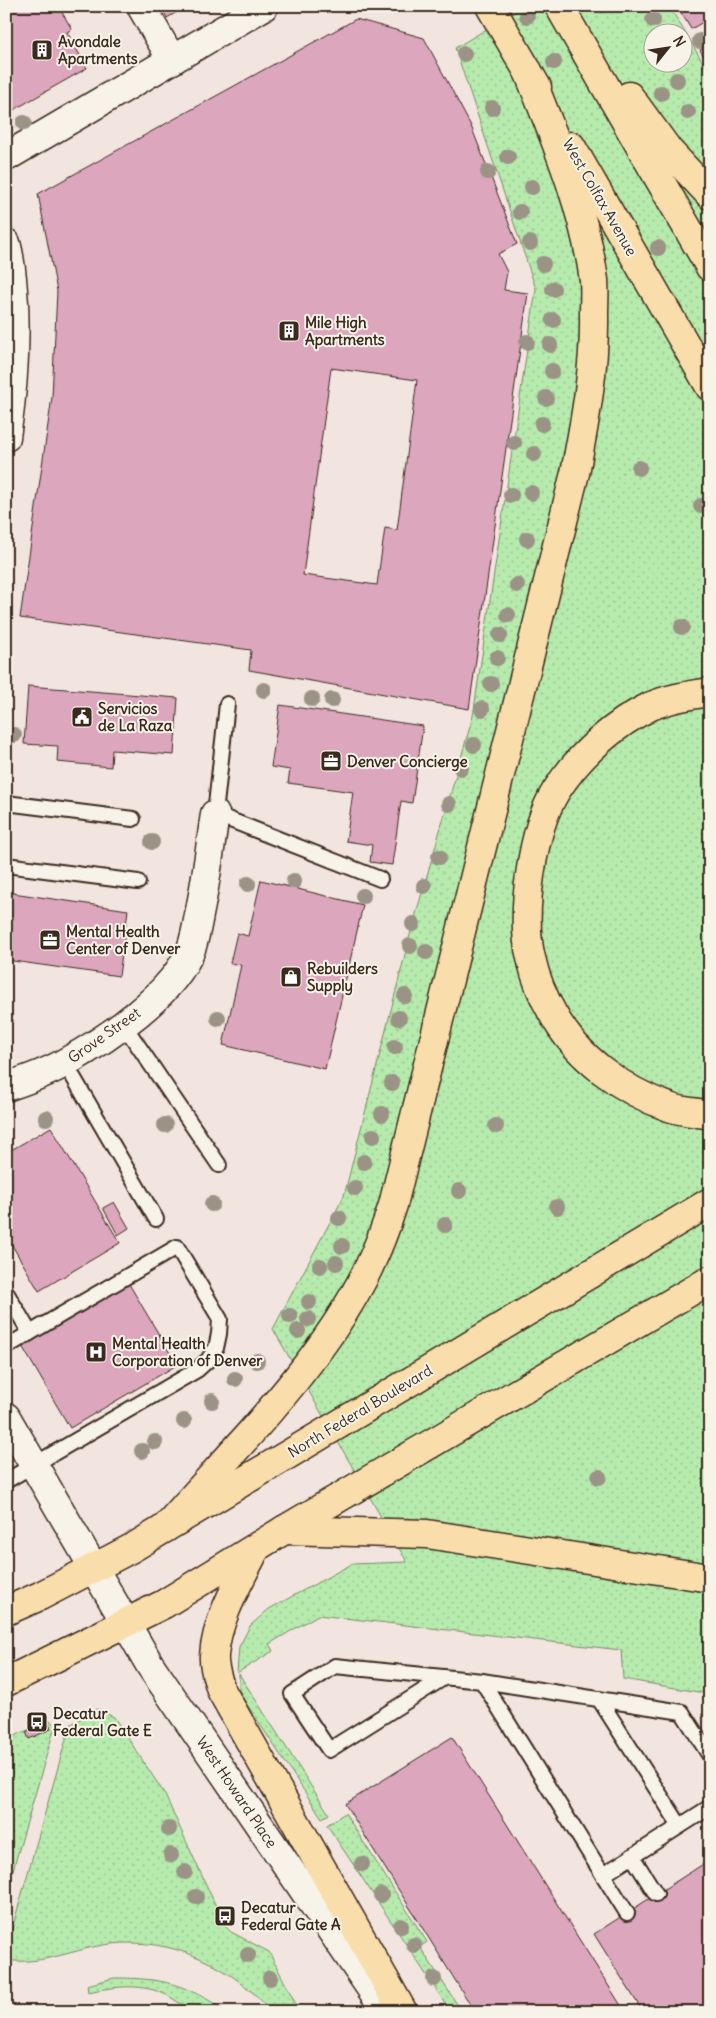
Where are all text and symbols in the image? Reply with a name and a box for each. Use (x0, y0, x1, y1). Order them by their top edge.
north arrow (644, 22, 694, 72)
place label: Avondale Apartments (58, 32, 138, 69)
text: N (669, 33, 689, 50)
building icon: Avondale Apartments (30, 38, 54, 62)
street label: West Colfax Avenue (559, 135, 641, 259)
place label: Mile High Apartments (305, 313, 385, 350)
building icon: Mile High Apartments (277, 319, 301, 343)
place label: Servicios de La Raza (98, 699, 173, 735)
public building icon: Servicios de La Raza (70, 705, 94, 729)
office icon: Denver Concierge (319, 749, 343, 773)
place label: Denver Concierge (347, 752, 468, 772)
place label: Mental Health Center of Denver (66, 922, 181, 958)
office icon: Mental Health Center of Denver (38, 928, 62, 952)
place label: Rebuilders Supply (307, 959, 378, 996)
shop icon: Rebuilders Supply (279, 965, 303, 989)
street label: Grove Street (64, 1003, 144, 1067)
place label: Mental Health Corporation of Denver (112, 1334, 263, 1371)
hospital icon: Mental Health Corporation of Denver (84, 1340, 108, 1364)
street label: North Federal Boulevard (284, 1360, 436, 1462)
place label: Decatur Federal Gate E (53, 1704, 152, 1740)
bus stop icon: Decatur Federal Gate E (25, 1710, 49, 1734)
street label: West Howard Place (193, 1732, 281, 1852)
place label: Decatur Federal Gate A (241, 1898, 341, 1934)
bus stop icon: Decatur Federal Gate A (213, 1904, 237, 1928)

